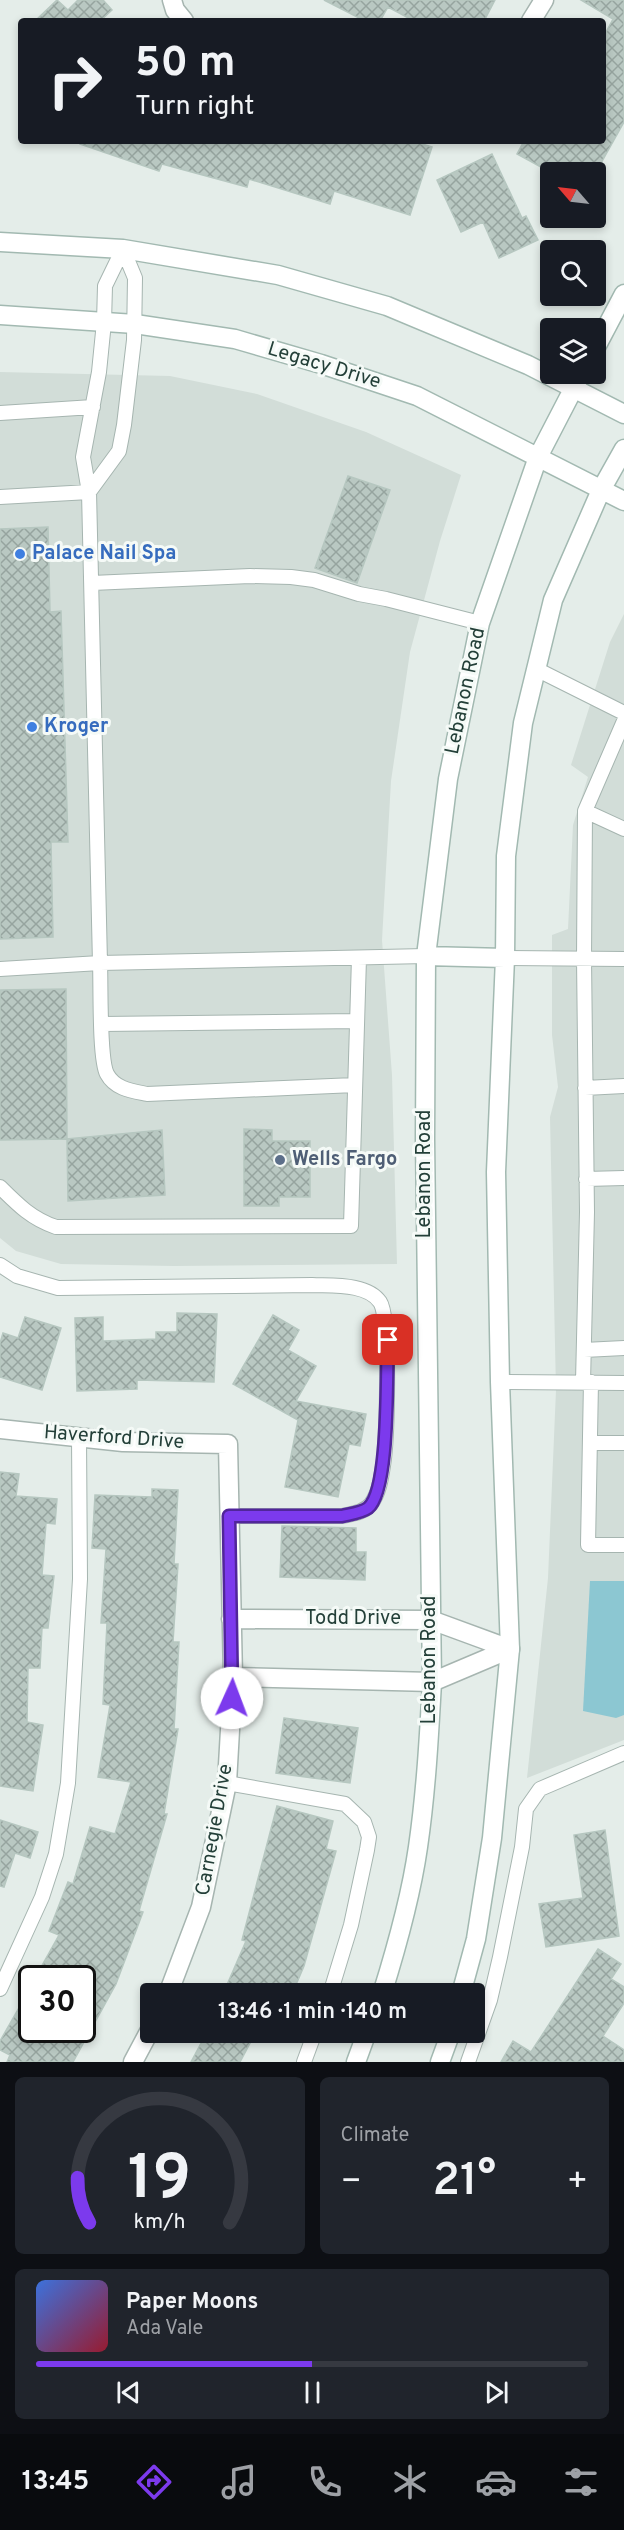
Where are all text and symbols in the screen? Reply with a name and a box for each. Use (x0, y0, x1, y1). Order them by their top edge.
text: 50 m (135, 38, 236, 91)
icon: right (36, 42, 114, 120)
text: Turn right (135, 90, 254, 124)
north arrow (540, 162, 606, 228)
map controls (540, 162, 606, 384)
button: search (540, 240, 606, 306)
button: layers (540, 318, 606, 384)
street label: Legacy Drive (264, 336, 384, 396)
place label: Palace Nail Spa (32, 541, 177, 567)
marker: Palace Nail Spa (13, 547, 27, 561)
street label: Lebanon Road (440, 625, 492, 757)
place label: Kroger (44, 714, 109, 740)
marker: Kroger (25, 720, 39, 734)
street label: Lebanon Road (412, 1109, 438, 1239)
place label: Wells Fargo (292, 1147, 397, 1173)
marker: Wells Fargo (273, 1153, 287, 1167)
pin (362, 1314, 413, 1365)
icon: arrive (371, 1323, 404, 1356)
street label: Haverford Drive (43, 1420, 185, 1456)
street label: Lebanon Road (417, 1595, 443, 1725)
street label: Todd Drive (305, 1606, 401, 1632)
position arrow (200, 1666, 264, 1730)
street label: Carnegie Drive (191, 1762, 239, 1898)
speed limit sign: 30 (18, 1965, 96, 2043)
text: 13:46 · 1 min · 140 m (218, 1999, 407, 2026)
text: Climate (341, 2123, 409, 2149)
text: 19 (128, 2142, 191, 2221)
text: 21° (432, 2154, 496, 2211)
text: − (341, 2162, 362, 2204)
text: + (567, 2162, 588, 2204)
text: km/h (134, 2209, 186, 2236)
text: Paper Moons (126, 2289, 258, 2316)
text: Ada Vale (126, 2316, 203, 2342)
icon: previous (112, 2376, 145, 2409)
icon: pause (296, 2376, 329, 2409)
icon: next (480, 2376, 513, 2409)
icon: directions (133, 2461, 175, 2503)
icon: music (218, 2461, 260, 2503)
icon: phone (304, 2461, 346, 2503)
icon: climate (389, 2461, 431, 2503)
icon: car (475, 2461, 517, 2503)
icon: filters (560, 2461, 602, 2503)
text: 13:45 (22, 2465, 89, 2499)

